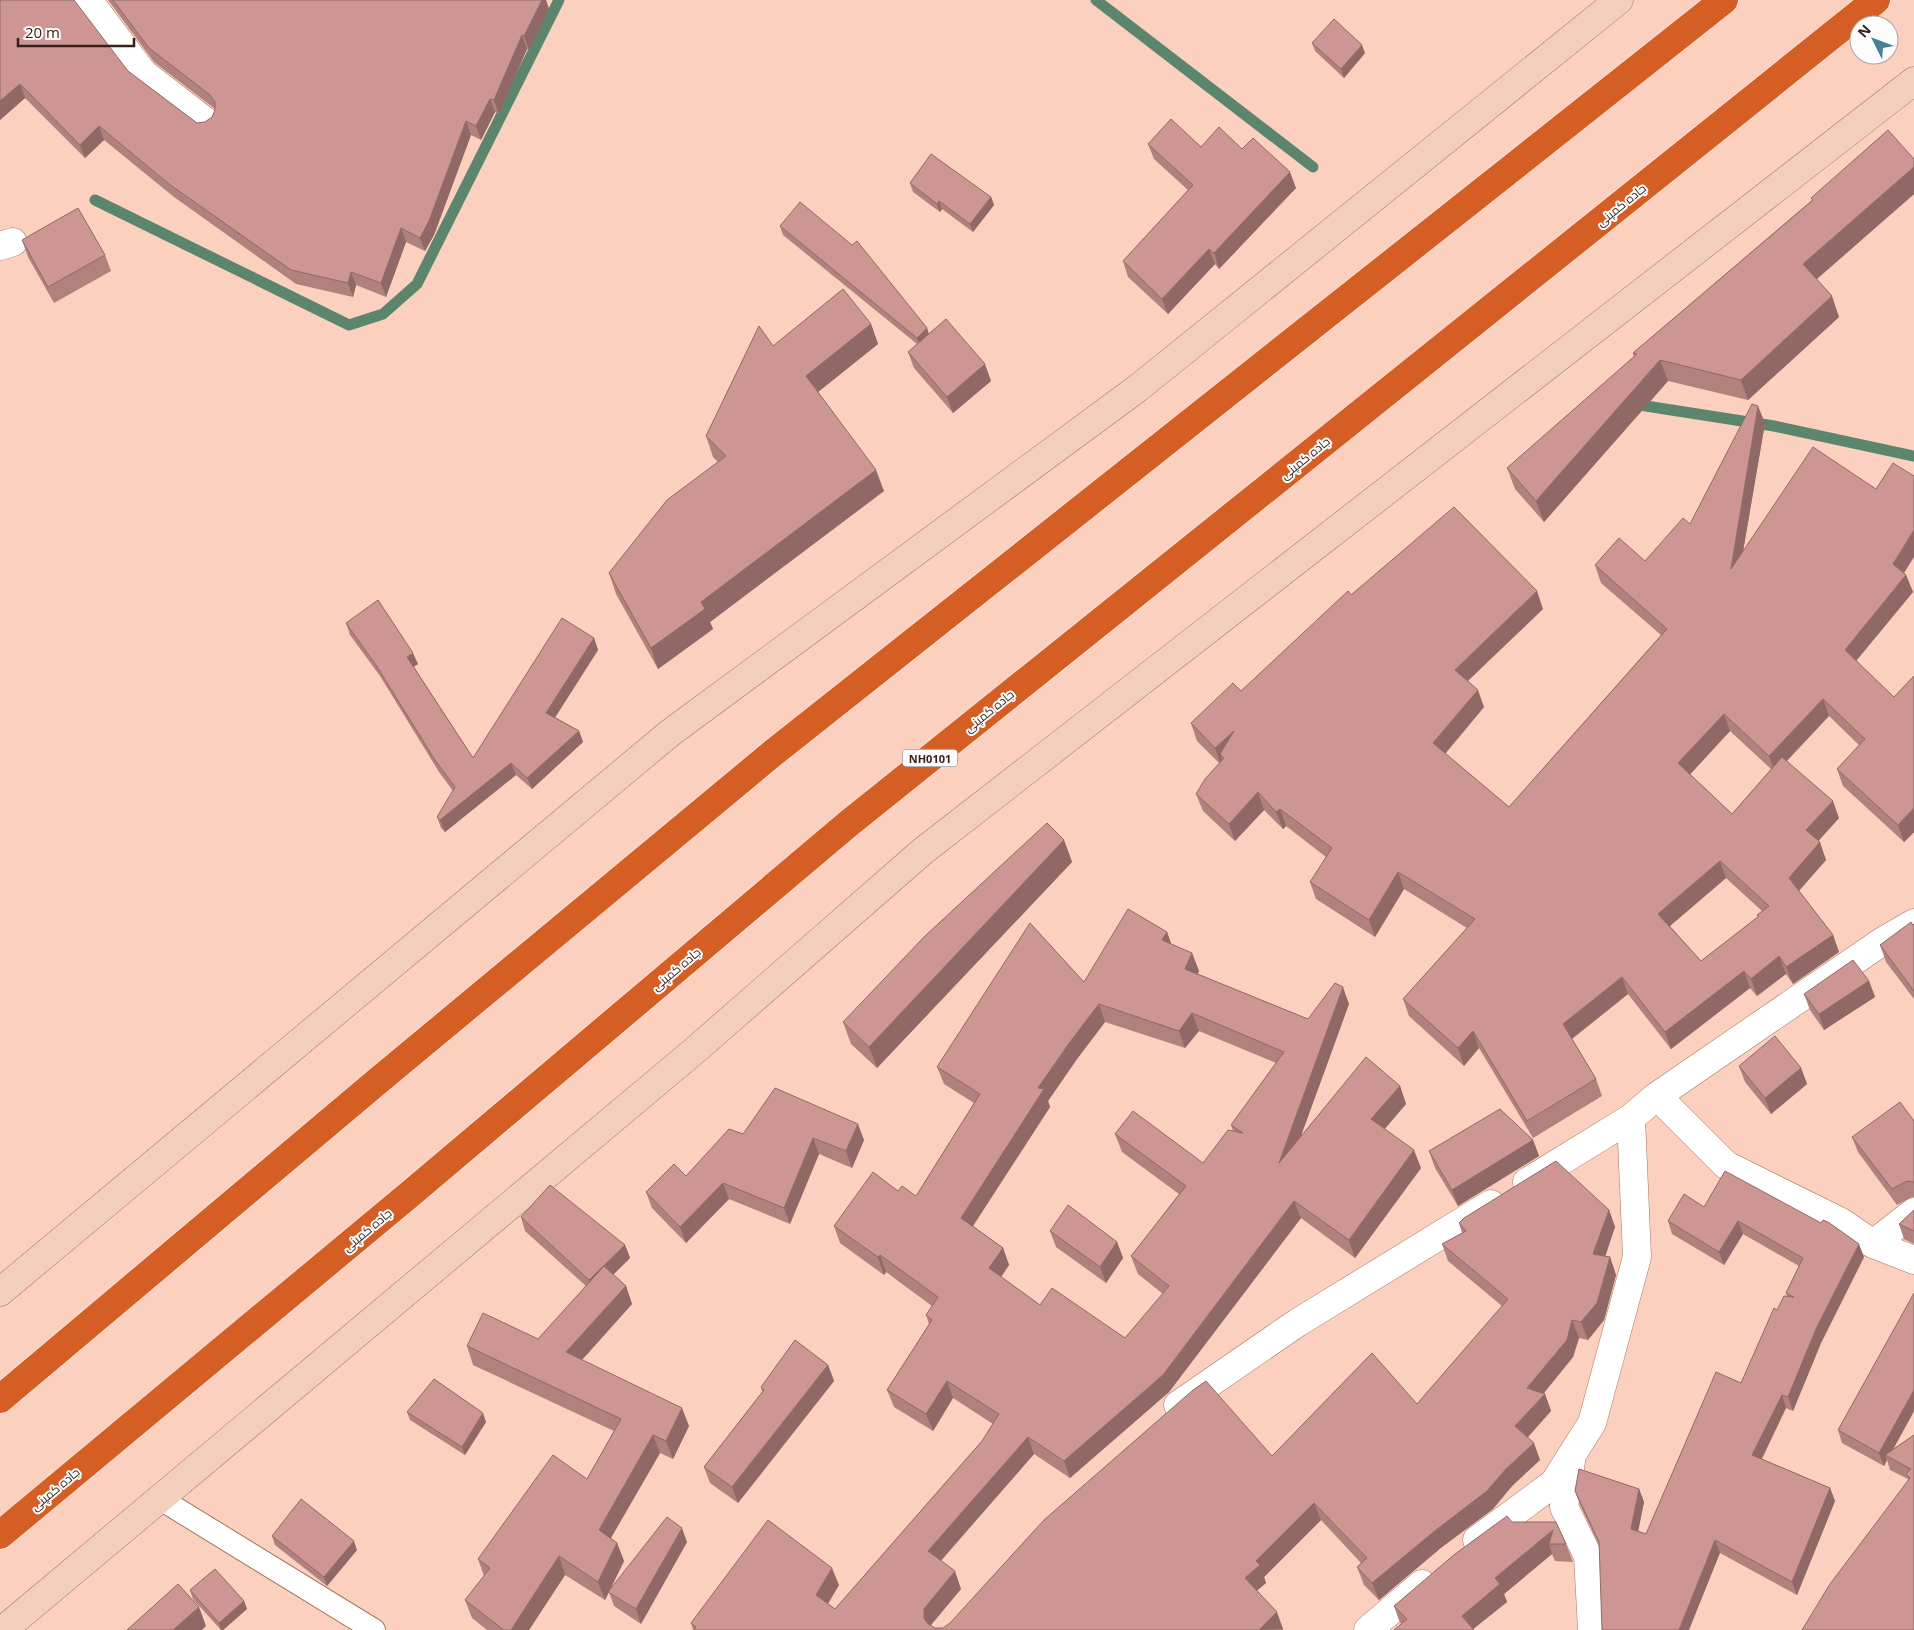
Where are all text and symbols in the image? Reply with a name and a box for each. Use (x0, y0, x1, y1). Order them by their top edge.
scale bar (18, 15, 134, 47)
north arrow (1849, 15, 1899, 65)
text: N (1853, 20, 1875, 42)
text: 20 m (25, 22, 60, 42)
street label: جاده کمپنی (1593, 180, 1649, 230)
street label: جاده کمپنی (1277, 433, 1333, 483)
street label: جاده کمپنی (961, 686, 1017, 736)
road number: NH0101 (902, 750, 958, 766)
street label: جاده کمپنی (648, 943, 704, 995)
street label: جاده کمپنی (339, 1204, 395, 1256)
street label: جاده کمپنی (27, 1463, 83, 1515)

